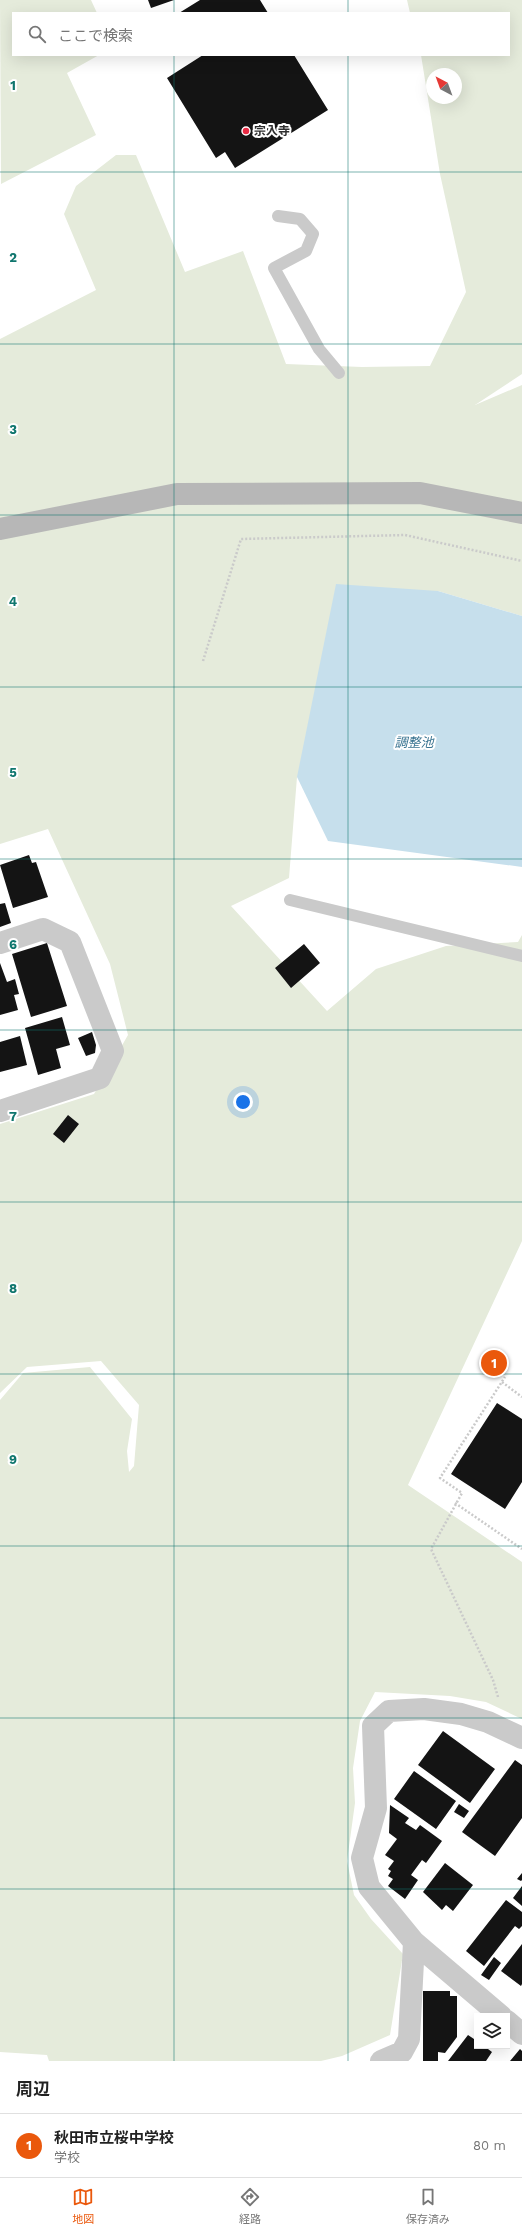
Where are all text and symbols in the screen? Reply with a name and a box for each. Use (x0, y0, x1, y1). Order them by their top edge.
search box (12, 12, 510, 56)
icon: search (26, 23, 48, 45)
text: ここで検索 (58, 27, 133, 45)
north arrow (426, 68, 462, 104)
text: 1 (10, 78, 16, 93)
place label: 宗入寺 (254, 124, 290, 138)
marker: 宗入寺 (241, 126, 251, 136)
text: 2 (9, 250, 17, 265)
text: 3 (9, 422, 17, 437)
text: 4 (9, 594, 18, 609)
water label: 調整池 (394, 735, 435, 750)
text: 5 (9, 765, 17, 780)
text: 6 (9, 937, 17, 952)
your location (233, 1092, 253, 1112)
text: 7 (9, 1109, 17, 1124)
text: 8 (9, 1281, 17, 1296)
pin: 1 (481, 1348, 507, 1378)
text: 9 (9, 1452, 17, 1467)
map controls (474, 2013, 510, 2049)
button: layers (474, 2013, 510, 2049)
text: 周辺 (16, 2079, 50, 2099)
text: 秋田市立桜中学校 (54, 2129, 174, 2147)
text: 1 (26, 2138, 32, 2153)
text: 80 m (473, 2138, 506, 2153)
text: 学校 (54, 2150, 80, 2165)
tab: 地図 (72, 2186, 94, 2226)
tab: 経路 (239, 2186, 261, 2226)
tab: 保存済み (406, 2186, 450, 2226)

